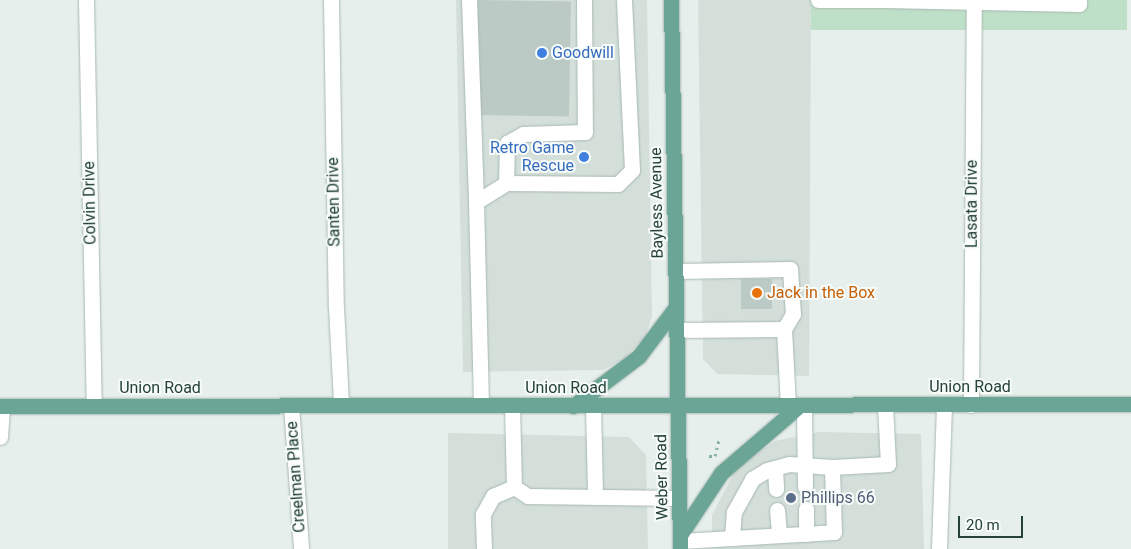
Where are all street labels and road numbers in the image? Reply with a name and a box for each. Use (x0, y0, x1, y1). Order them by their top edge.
street label: Bayless Avenue (646, 147, 668, 259)
street label: Santen Drive (324, 157, 344, 247)
street label: Lasata Drive (962, 160, 982, 248)
street label: Colvin Drive (80, 161, 100, 245)
street label: Union Road (929, 377, 1011, 397)
street label: Union Road (119, 378, 201, 398)
street label: Union Road (525, 378, 607, 398)
street label: Creelman Place (283, 421, 309, 533)
street label: Weber Road (652, 434, 672, 520)

